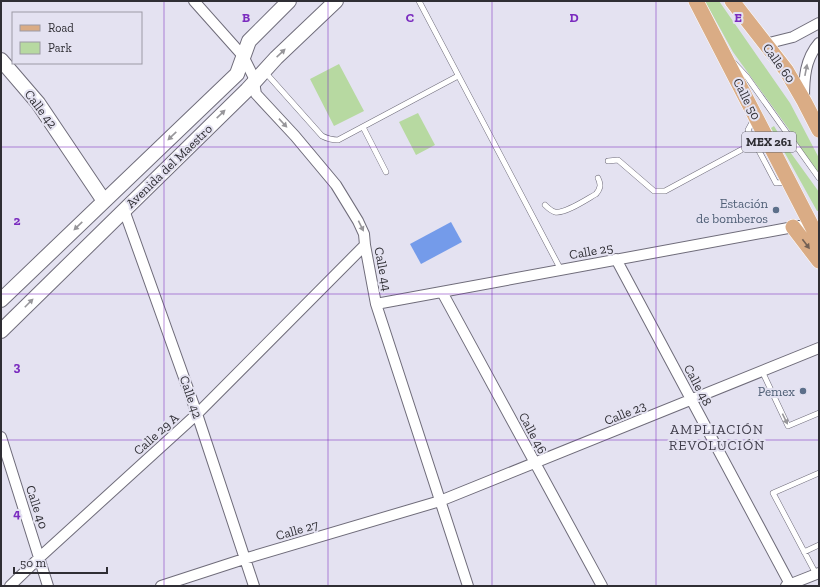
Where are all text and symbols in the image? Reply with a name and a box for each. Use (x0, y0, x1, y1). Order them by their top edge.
text: B (242, 10, 250, 25)
text: C (406, 10, 414, 25)
text: D (569, 10, 579, 25)
text: E (734, 10, 742, 25)
legend (12, 12, 142, 64)
text: Road (48, 21, 74, 35)
street label: Calle 60 (760, 40, 798, 86)
text: Park (48, 41, 73, 55)
one-way arrow (276, 49, 286, 58)
one-way arrow (803, 64, 809, 76)
street label: Calle 50 (730, 76, 764, 122)
street label: Calle 42 (22, 87, 61, 131)
one-way arrow (216, 109, 226, 119)
one-way arrow (278, 118, 287, 128)
street label: Avenida del Maestro (123, 121, 215, 211)
one-way arrow (167, 131, 177, 141)
road number: MEX 261 (742, 132, 796, 152)
place label: Estación de bomberos (696, 196, 769, 226)
marker: Estación de bomberos (771, 205, 781, 215)
text: 2 (14, 213, 21, 228)
one-way arrow (358, 220, 364, 232)
one-way arrow (73, 221, 83, 231)
one-way arrow (802, 239, 810, 249)
street label: Calle 25 (568, 240, 614, 262)
street label: Calle 44 (371, 246, 395, 292)
one-way arrow (24, 299, 34, 308)
text: 3 (14, 359, 21, 374)
street label: Calle 48 (681, 362, 715, 408)
street label: Calle 42 (177, 374, 205, 421)
place label: Pemex (758, 384, 795, 399)
marker: Pemex (798, 386, 808, 396)
street label: Calle 23 (602, 398, 648, 428)
street label: Calle 29 A (130, 410, 182, 458)
street label: Calle 46 (516, 410, 550, 456)
one-way arrow (782, 413, 788, 425)
district label: AMPLIACIÓN REVOLUCIÓN (669, 421, 765, 454)
street label: Calle 40 (23, 483, 51, 531)
text: 4 (13, 506, 21, 521)
street label: Calle 27 (274, 517, 320, 543)
scale bar (14, 549, 107, 575)
text: 50 m (20, 556, 47, 570)

